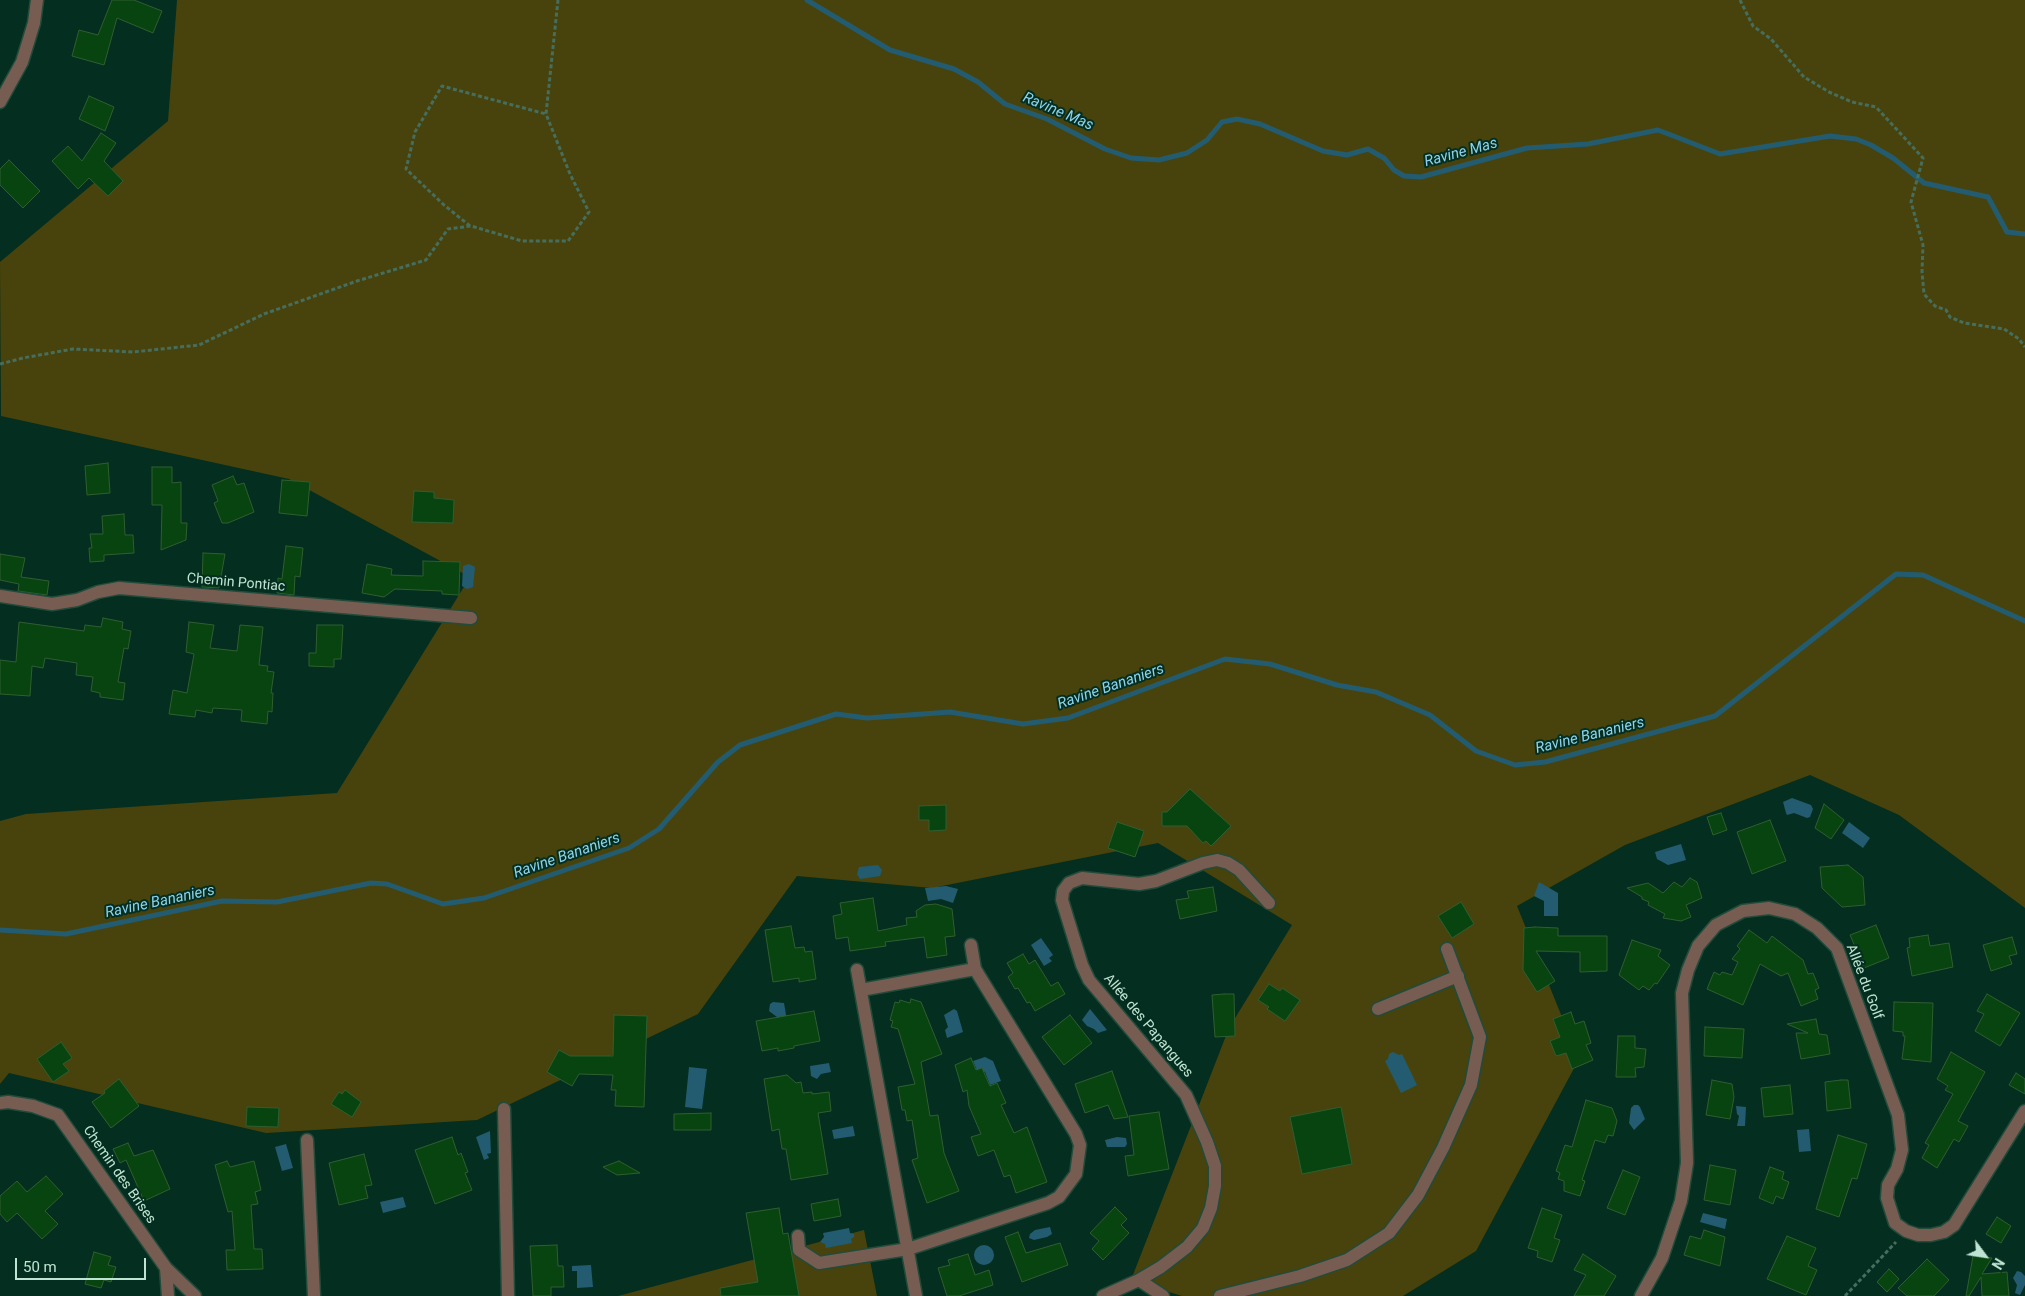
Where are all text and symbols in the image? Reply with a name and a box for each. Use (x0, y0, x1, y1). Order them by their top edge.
water label: Ravine Mas (1020, 89, 1096, 135)
water label: Ravine Mas (1422, 135, 1500, 171)
street label: Chemin Pontiac (186, 570, 286, 596)
water label: Ravine Bananiers (1055, 660, 1167, 714)
water label: Ravine Bananiers (1534, 714, 1646, 758)
water label: Ravine Bananiers (511, 829, 623, 883)
water label: Ravine Bananiers (104, 882, 216, 922)
street label: Allée du Golf (1842, 942, 1886, 1022)
street label: Allée des Papangues (1100, 971, 1196, 1081)
street label: Chemin des Brises (79, 1123, 159, 1227)
north arrow (1960, 1231, 2010, 1281)
scale bar (18, 1248, 149, 1280)
text: N (1988, 1255, 2007, 1272)
text: 50 m (23, 1258, 57, 1276)

